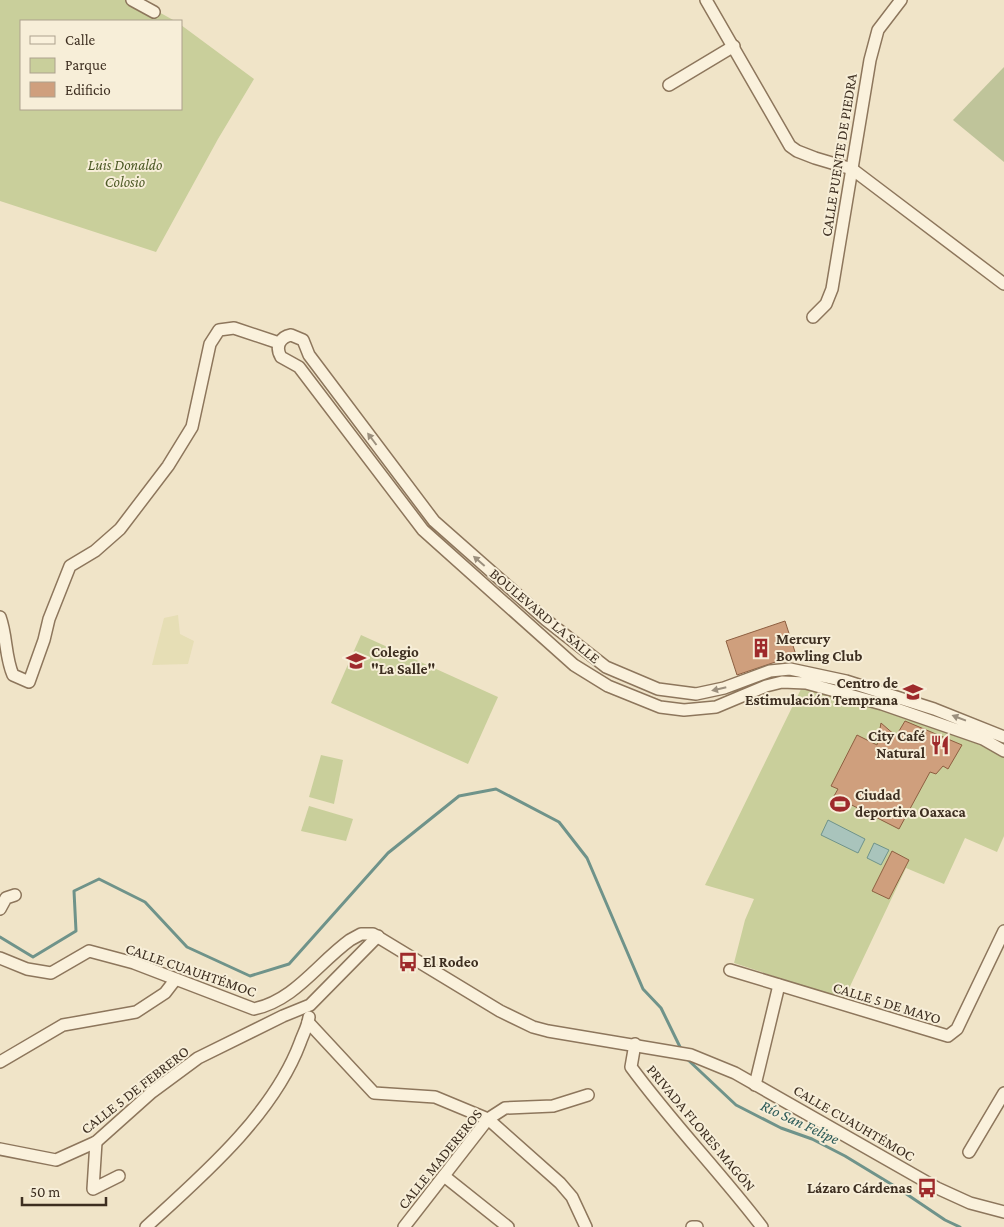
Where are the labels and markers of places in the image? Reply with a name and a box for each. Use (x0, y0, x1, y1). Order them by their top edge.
place label: Mercury Bowling Club (776, 631, 862, 664)
building icon: Mercury Bowling Club (750, 637, 772, 659)
place label: Colegio "La Salle" (371, 644, 435, 677)
school or university icon: Colegio "La Salle" (345, 650, 367, 672)
place label: Centro de Estimulación Temprana (745, 675, 899, 708)
school or university icon: Centro de Estimulación Temprana (902, 681, 924, 703)
place label: City Café Natural (868, 728, 926, 761)
restaurant icon: City Café Natural (929, 734, 951, 756)
place label: Ciudad deportiva Oaxaca (855, 787, 966, 820)
sports icon: Ciudad deportiva Oaxaca (829, 793, 851, 815)
bus stop icon: El Rodeo (397, 951, 419, 973)
place label: El Rodeo (423, 954, 479, 970)
bus stop icon: Lázaro Cárdenas (916, 1177, 938, 1199)
place label: Lázaro Cárdenas (807, 1180, 912, 1196)

